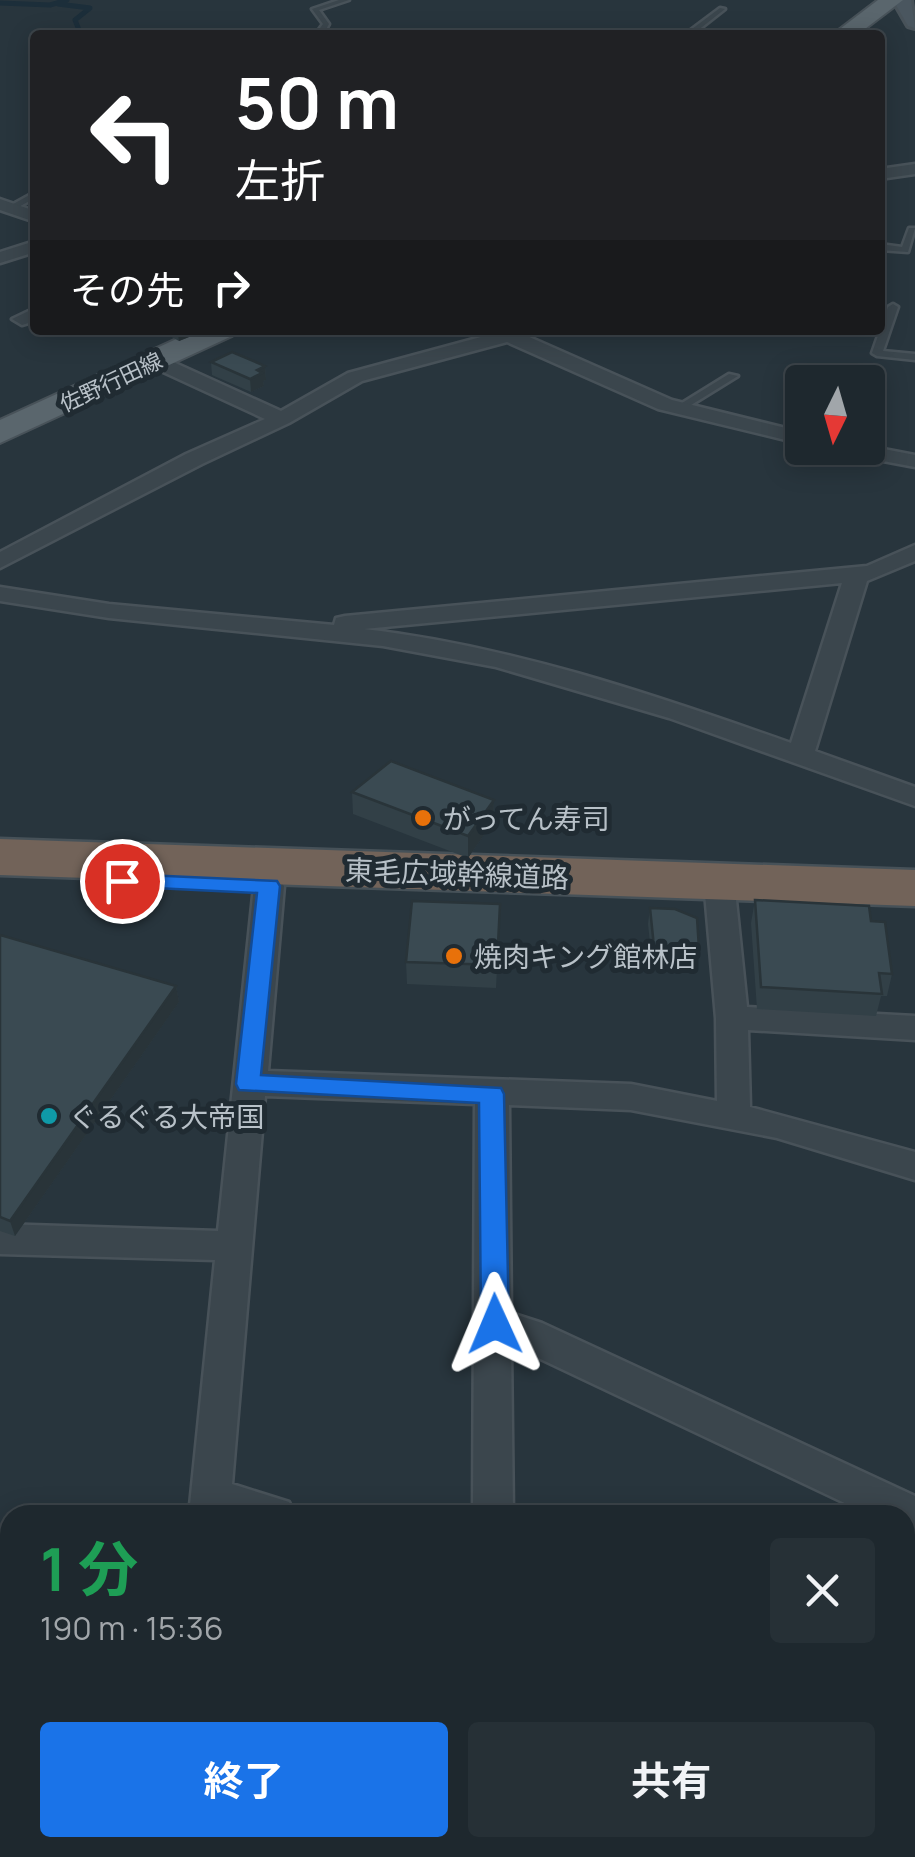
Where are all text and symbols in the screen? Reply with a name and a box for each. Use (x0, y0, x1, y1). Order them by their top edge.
text: 50 m (235, 54, 399, 150)
icon: left (70, 70, 200, 200)
text: 左折 (235, 149, 325, 211)
icon: right (204, 260, 259, 315)
text: その先 (70, 263, 184, 315)
street label: 佐野行田線 (55, 345, 167, 419)
north arrow (785, 365, 885, 465)
map controls (785, 365, 885, 465)
place label: がってん寿司 (443, 799, 610, 837)
marker: がってん寿司 (412, 807, 434, 829)
pin (80, 839, 165, 924)
street label: 東毛広域幹線道路 (344, 850, 570, 896)
icon: arrive (95, 854, 150, 909)
place label: 焼肉キング館林店 (474, 937, 697, 975)
marker: 焼肉キング館林店 (443, 945, 465, 967)
place label: ぐるぐる大帝国 (69, 1097, 264, 1135)
marker: ぐるぐる大帝国 (38, 1105, 60, 1127)
position arrow (443, 1272, 547, 1376)
text: 1 分 (40, 1527, 138, 1609)
button: close (770, 1538, 875, 1643)
text: 190 m · 15:36 (40, 1606, 224, 1650)
button: 終了 (40, 1722, 448, 1837)
button: 共有 (468, 1722, 875, 1837)

